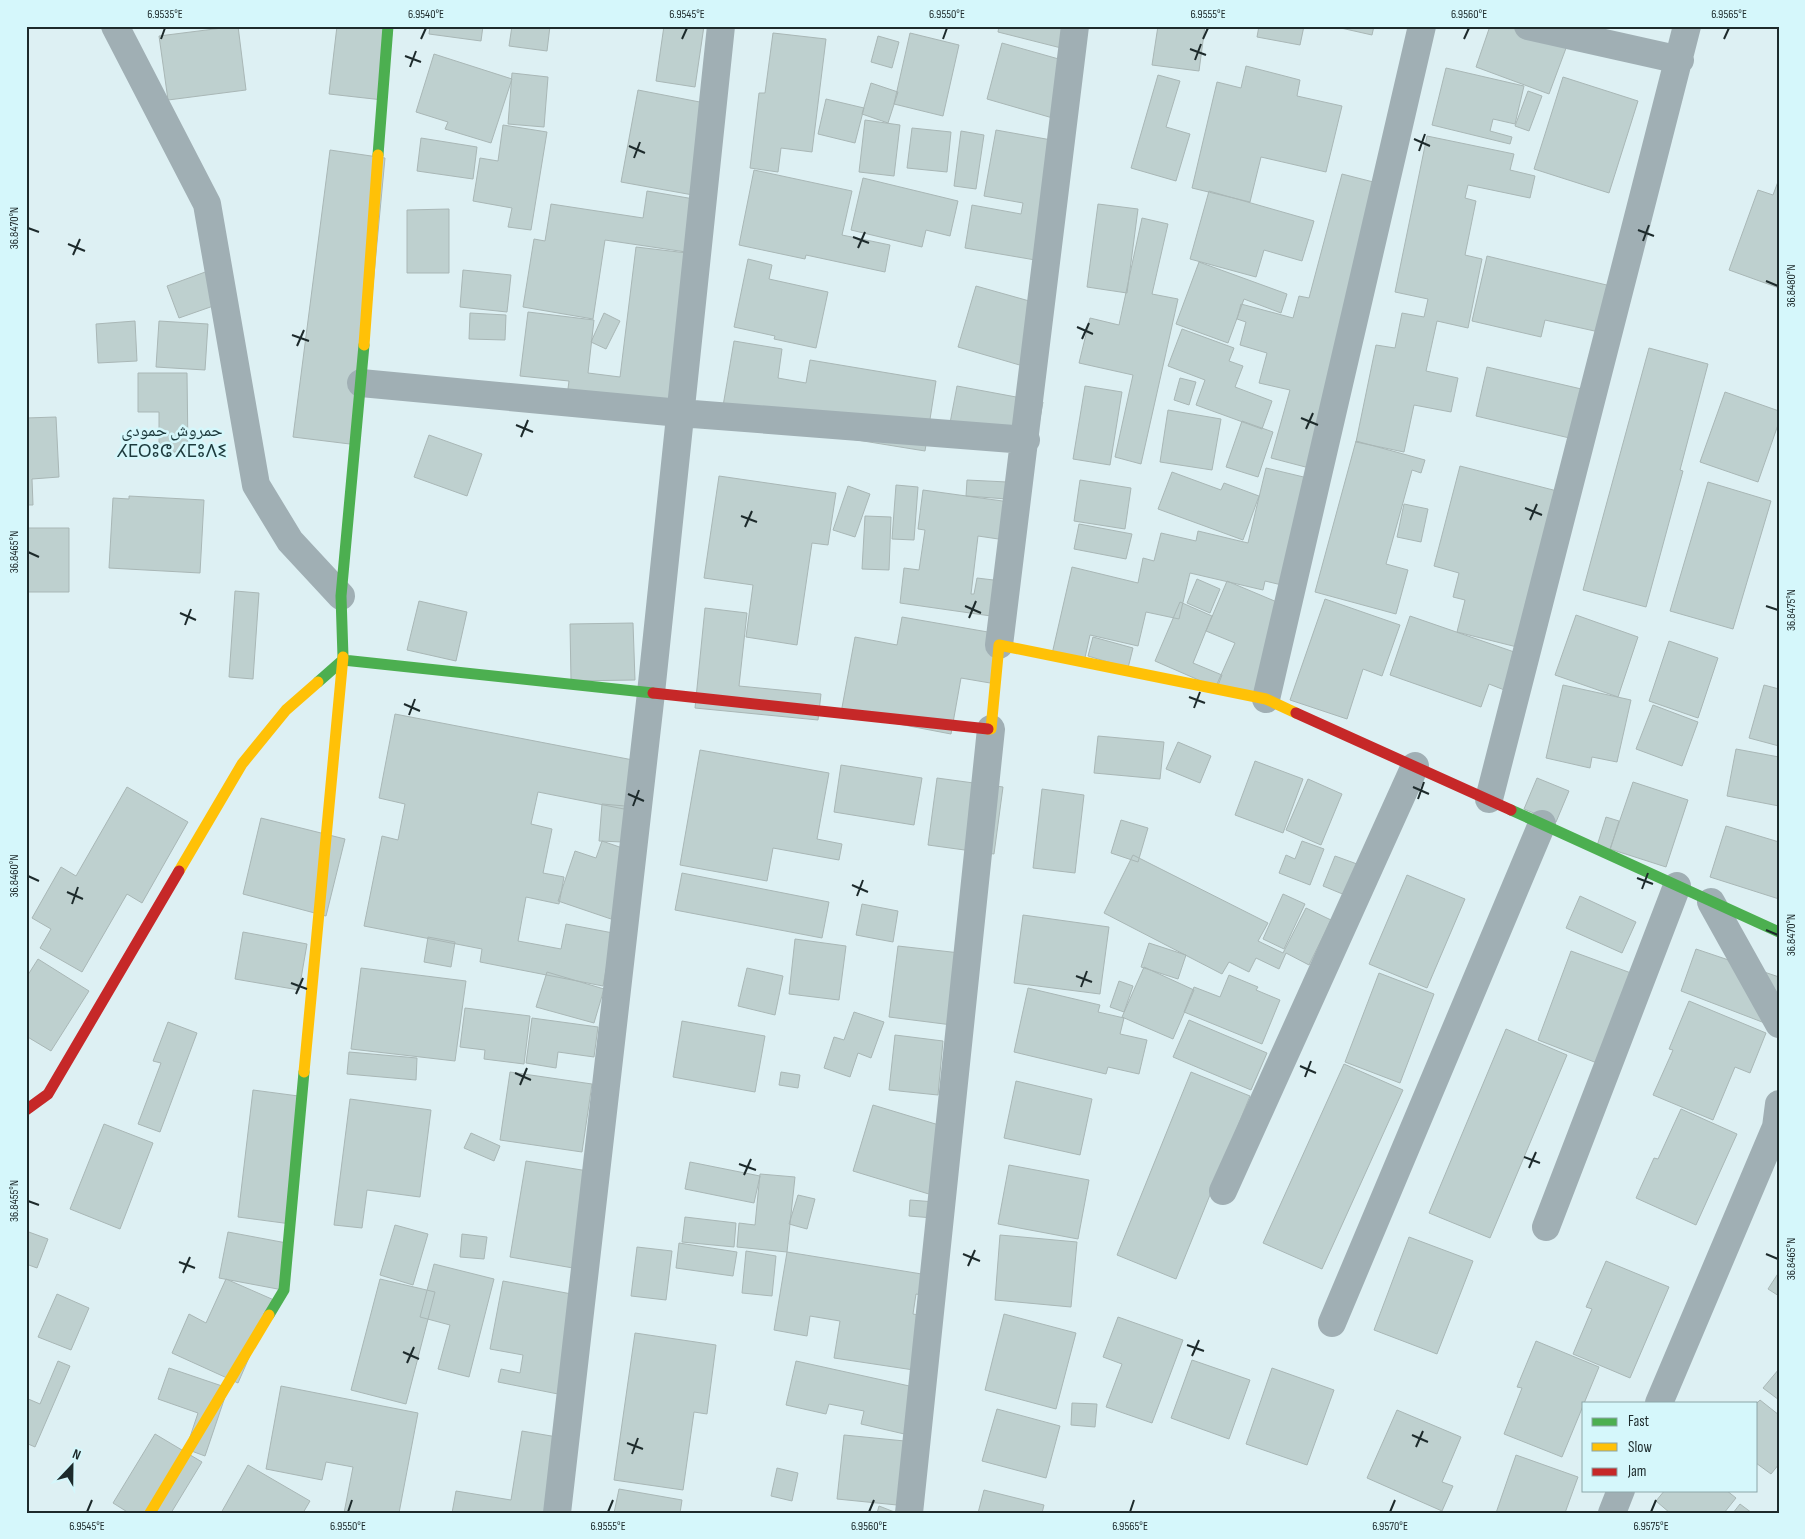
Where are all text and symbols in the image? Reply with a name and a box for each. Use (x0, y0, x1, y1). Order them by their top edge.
text: 6.9535°E (147, 7, 183, 22)
text: 6.9540°E (408, 7, 444, 22)
text: 6.9545°E (669, 7, 705, 22)
text: 6.9550°E (929, 7, 965, 22)
text: 6.9555°E (1190, 7, 1226, 22)
text: 6.9560°E (1451, 7, 1487, 22)
text: 6.9565°E (1711, 7, 1747, 22)
text: 36.8470°N (7, 207, 22, 249)
text: 36.8480°N (1784, 264, 1799, 308)
district label: حمروش حمودي ⵃⵎⵔⵓⵛ ⵃⵎⵓⴷⵉ (117, 420, 227, 462)
text: 36.8465°N (7, 531, 22, 573)
text: 36.8475°N (1784, 589, 1799, 631)
text: 36.8460°N (7, 854, 22, 898)
text: 36.8470°N (1784, 914, 1799, 956)
text: 36.8455°N (7, 1180, 22, 1222)
text: 36.8465°N (1784, 1238, 1799, 1280)
legend (1582, 1402, 1758, 1492)
text: Fast (1628, 1412, 1650, 1431)
text: Slow (1628, 1438, 1652, 1457)
north arrow (48, 1442, 98, 1492)
text: N (70, 1445, 83, 1464)
text: Jam (1627, 1462, 1646, 1481)
text: 6.9545°E (69, 1519, 105, 1534)
text: 6.9550°E (330, 1519, 366, 1534)
text: 6.9555°E (590, 1519, 626, 1534)
text: 6.9560°E (851, 1519, 887, 1534)
text: 6.9565°E (1112, 1519, 1148, 1534)
text: 6.9570°E (1372, 1519, 1408, 1534)
text: 6.9575°E (1633, 1519, 1669, 1534)

